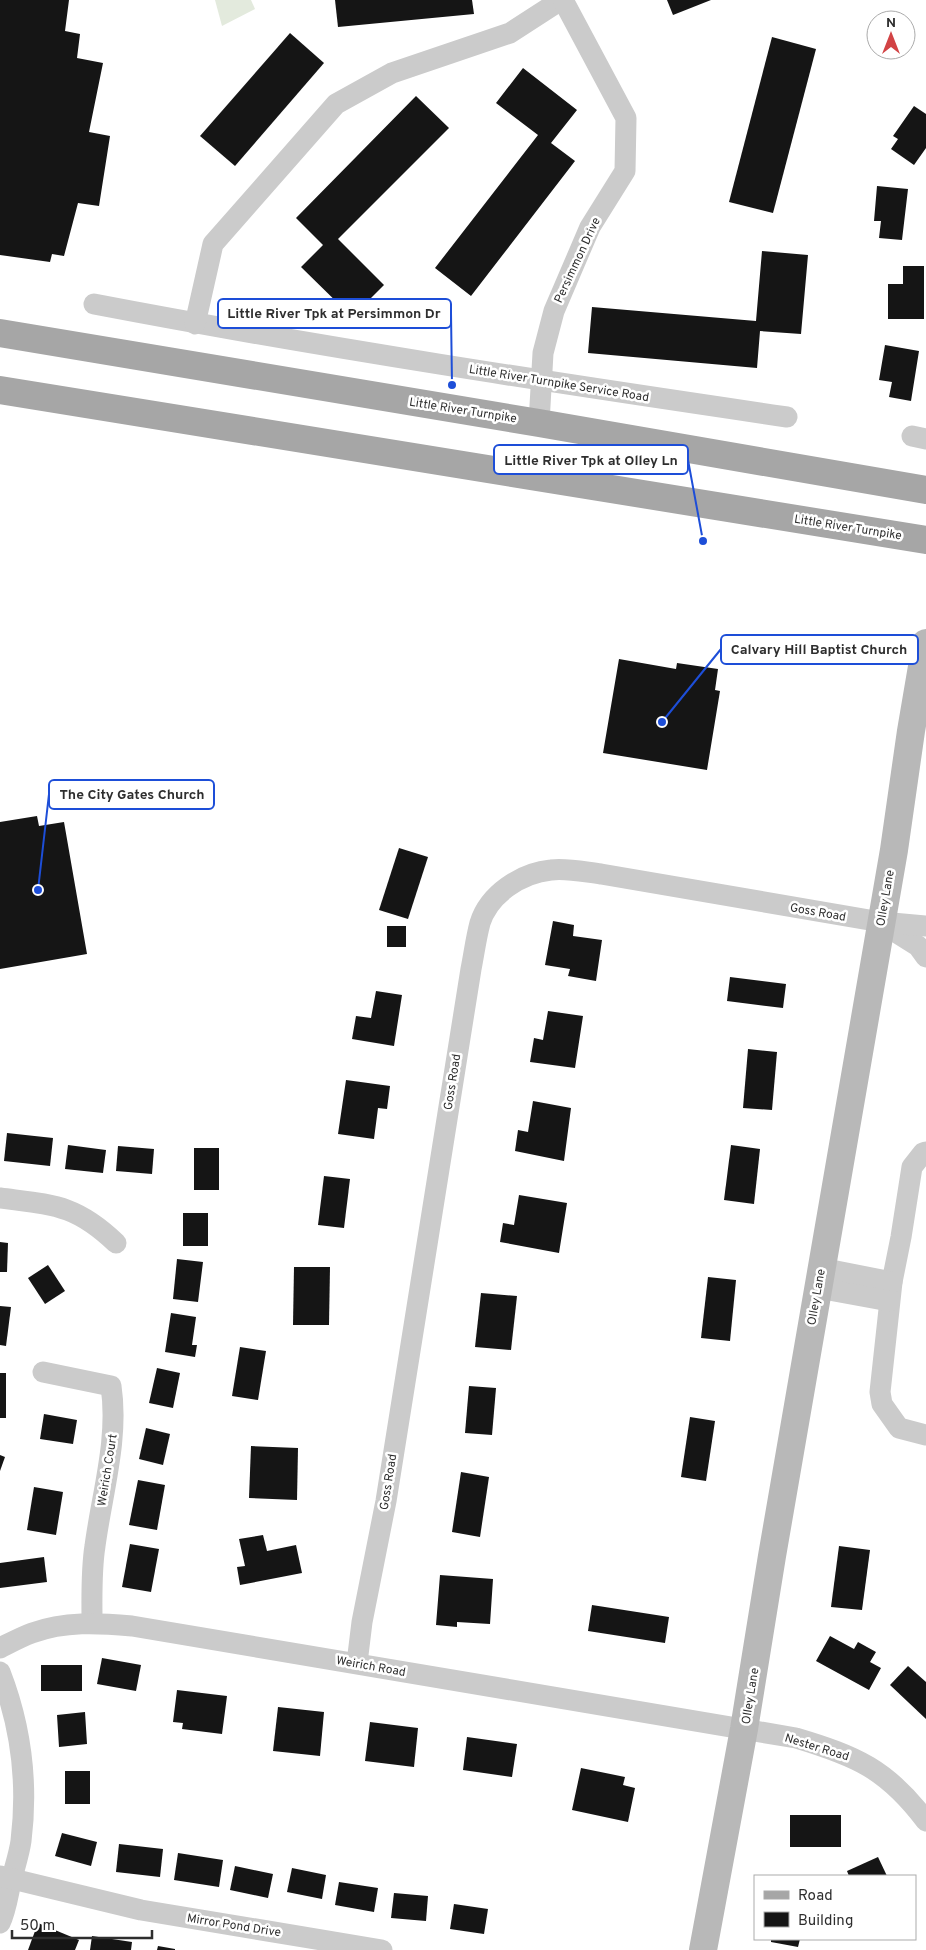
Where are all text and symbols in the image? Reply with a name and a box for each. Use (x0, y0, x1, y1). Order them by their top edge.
north arrow (866, 10, 916, 60)
text: N (886, 15, 896, 32)
street label: Persimmon Drive (551, 215, 605, 306)
callout: Little River Tpk at Persimmon Dr (218, 299, 451, 328)
text: Little River Tpk at Persimmon Dr (227, 306, 441, 323)
street label: Little River Turnpike Service Road (468, 362, 650, 406)
street label: Little River Turnpike (408, 395, 518, 427)
callout: Little River Tpk at Olley Ln (494, 445, 688, 474)
text: Little River Tpk at Olley Ln (504, 453, 678, 470)
street label: Little River Turnpike (793, 512, 903, 544)
callout: Calvary Hill Baptist Church (721, 635, 918, 664)
text: Calvary Hill Baptist Church (731, 642, 907, 659)
callout: The City Gates Church (49, 780, 214, 809)
text: The City Gates Church (59, 787, 205, 804)
street label: Olley Lane (873, 869, 899, 928)
street label: Goss Road (789, 900, 847, 926)
street label: Goss Road (441, 1053, 465, 1111)
street label: Olley Lane (804, 1268, 830, 1327)
street label: Weirich Court (94, 1433, 122, 1508)
street label: Goss Road (377, 1453, 401, 1511)
street label: Weirich Road (335, 1653, 407, 1681)
street label: Olley Lane (739, 1667, 763, 1726)
street label: Nester Road (783, 1731, 851, 1765)
legend (754, 1875, 916, 1940)
text: Road (798, 1887, 833, 1906)
scale bar (12, 1908, 152, 1940)
street label: Mirror Pond Drive (186, 1911, 282, 1941)
text: Building (798, 1912, 853, 1931)
text: 50 m (20, 1917, 55, 1936)

